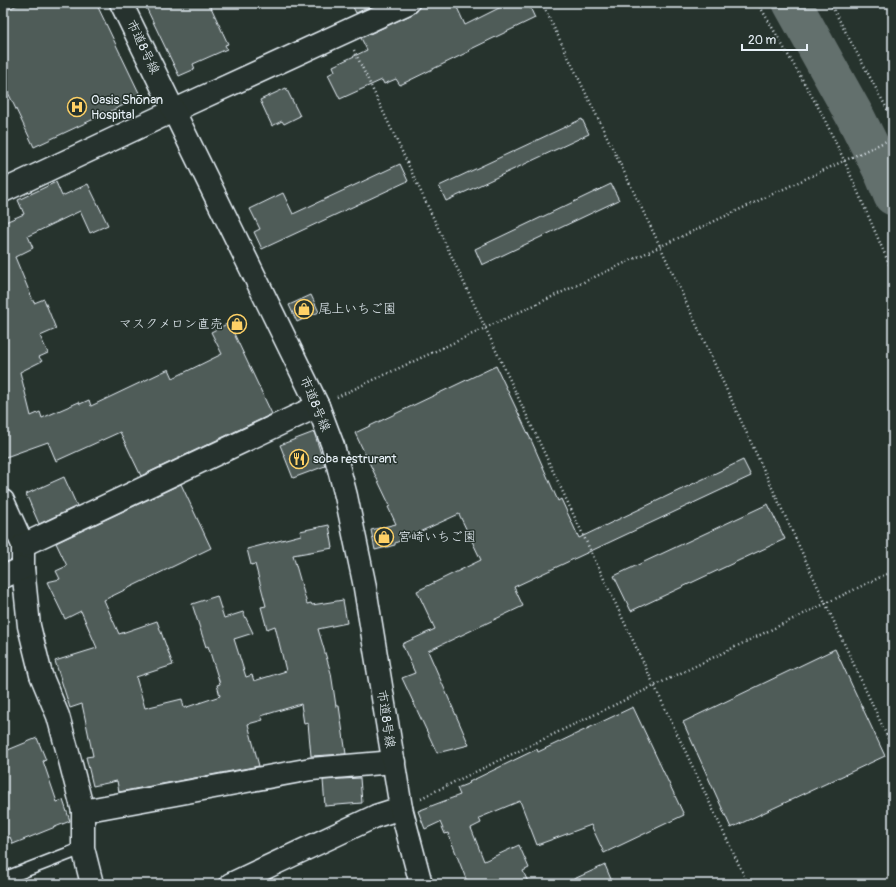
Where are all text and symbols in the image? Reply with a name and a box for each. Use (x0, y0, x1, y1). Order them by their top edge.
street label: 市道8号線 (123, 17, 163, 78)
scale bar (742, 26, 807, 52)
text: 20 m (748, 33, 777, 48)
place label: Oasis Shōnan Hospital (91, 92, 163, 123)
hospital icon: Oasis Shōnan Hospital (66, 96, 88, 118)
shop icon: 尾上いちご園 (293, 298, 315, 320)
place label: 尾上いちご園 (318, 301, 396, 317)
shop icon: マスクメロン直売 (226, 313, 248, 335)
place label: マスクメロン直売 (119, 316, 223, 332)
street label: 市道8号線 (296, 374, 334, 435)
restaurant icon: soba restrurant (288, 448, 310, 470)
place label: soba restrurant (313, 451, 398, 467)
shop icon: 宮崎いちご園 (373, 526, 395, 548)
place label: 宮崎いちご園 (398, 529, 476, 545)
street label: 市道8号線 (374, 689, 399, 750)

